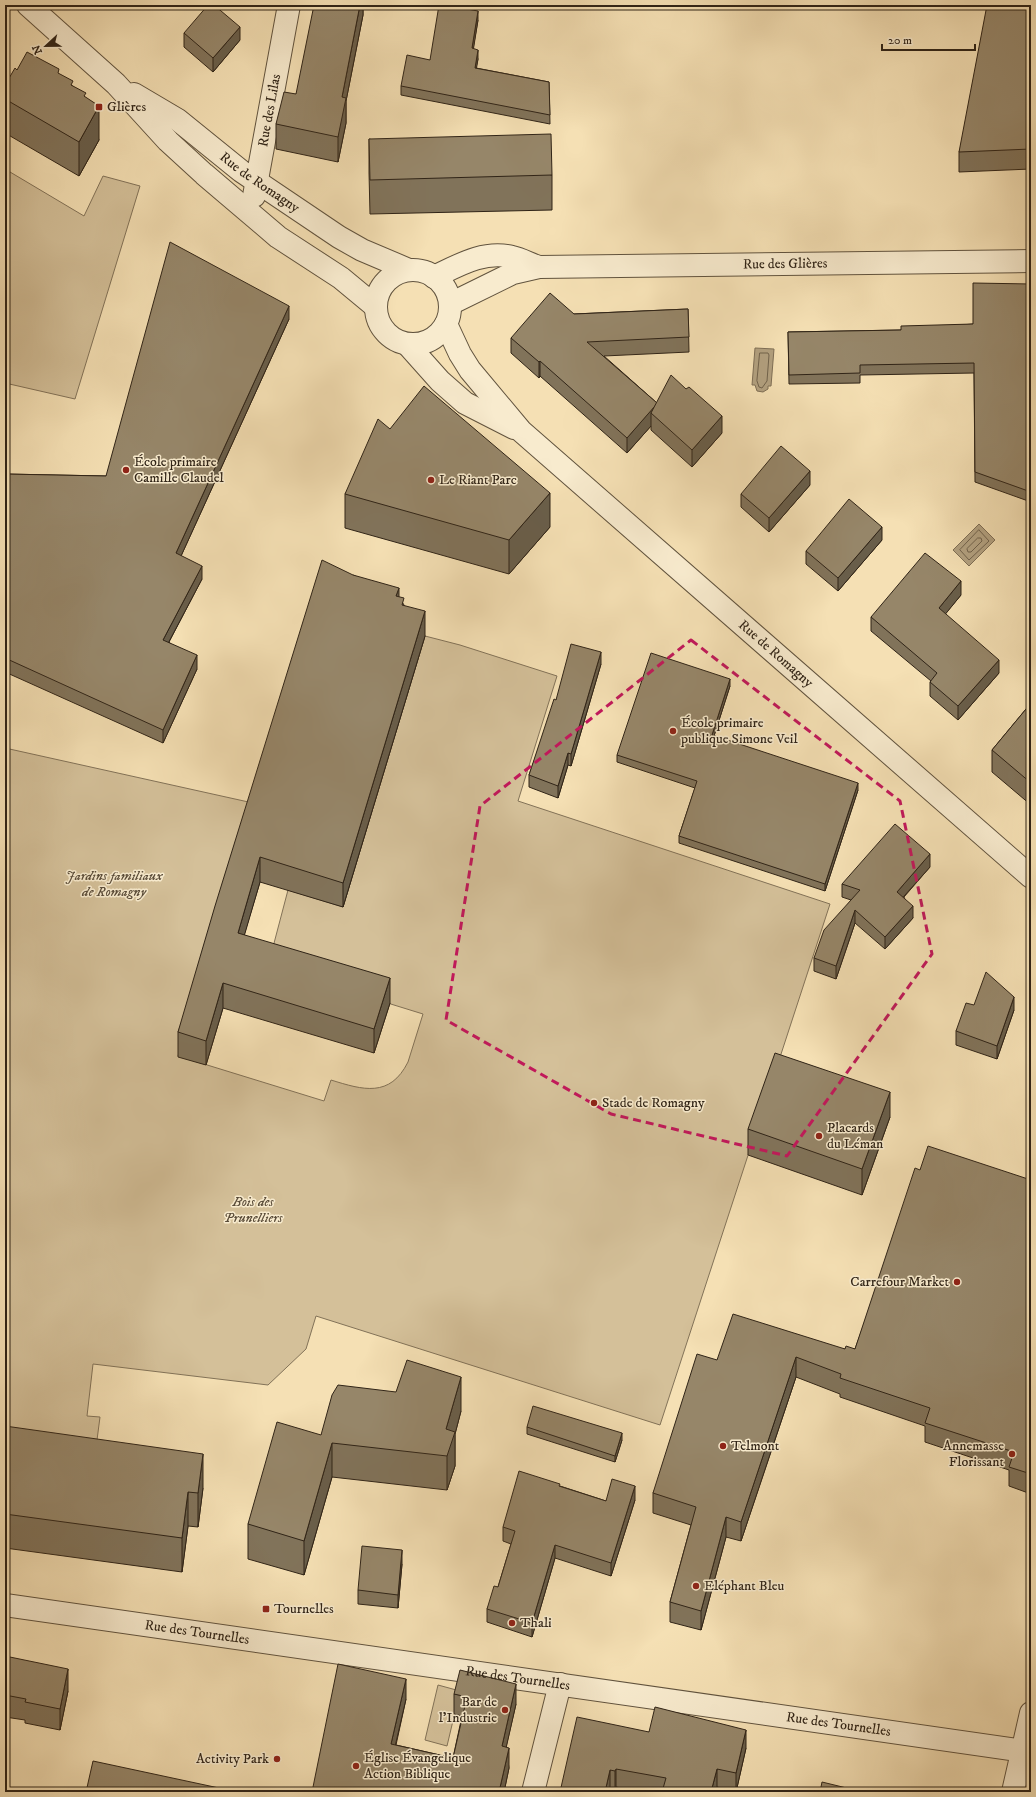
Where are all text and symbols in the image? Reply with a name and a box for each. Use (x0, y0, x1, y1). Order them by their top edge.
north arrow (26, 26, 66, 66)
scale bar (882, 26, 975, 52)
text: 20 m (888, 33, 912, 48)
text: N (29, 43, 46, 56)
street label: Rue des Lilas (254, 72, 285, 148)
place label: Glières (107, 98, 146, 116)
marker: Glières (94, 102, 104, 112)
street label: Rue de Romagny (216, 148, 303, 217)
street label: Rue des Glières (743, 254, 828, 274)
place label: École primaire Camille Claudel (134, 453, 225, 487)
marker: École primaire Camille Claudel (121, 465, 131, 475)
place label: Le Riant Parc (439, 471, 517, 489)
marker: Le Riant Parc (426, 475, 436, 485)
street label: Rue de Romagny (735, 616, 817, 692)
place label: École primaire publique Simone Veil (680, 714, 798, 748)
marker: École primaire publique Simone Veil (668, 726, 678, 736)
park label: Jardins familiaux de Romagny (66, 867, 164, 901)
place label: Stade de Romagny (602, 1094, 705, 1112)
marker: Stade de Romagny (589, 1098, 599, 1108)
place label: Placards du Léman (827, 1119, 884, 1153)
marker: Placards du Léman (814, 1131, 824, 1141)
park label: Bois des Prunelliers (224, 1193, 283, 1227)
place label: Carrefour Market (850, 1273, 950, 1291)
marker: Carrefour Market (952, 1277, 962, 1287)
place label: Telmont (731, 1437, 780, 1455)
place label: Annemasse Florissant (943, 1437, 1005, 1471)
marker: Telmont (718, 1441, 728, 1451)
marker: Annemasse Florissant (1007, 1449, 1017, 1459)
place label: Eléphant Bleu (704, 1577, 785, 1595)
marker: Eléphant Bleu (691, 1581, 701, 1591)
place label: Tournelles (274, 1600, 334, 1618)
marker: Tournelles (261, 1604, 271, 1614)
place label: Thali (520, 1614, 552, 1632)
street label: Rue des Tournelles (144, 1616, 251, 1649)
marker: Thali (507, 1618, 517, 1628)
street label: Rue des Tournelles (464, 1662, 571, 1695)
place label: Bar de l'Industrie (439, 1693, 497, 1727)
marker: Bar de l'Industrie (500, 1705, 510, 1715)
street label: Rue des Tournelles (785, 1708, 892, 1741)
place label: Église Évangelique Action Biblique (364, 1749, 471, 1783)
place label: Activity Park (196, 1750, 269, 1768)
marker: Activity Park (272, 1754, 282, 1764)
marker: Église Évangelique Action Biblique (351, 1761, 361, 1771)

